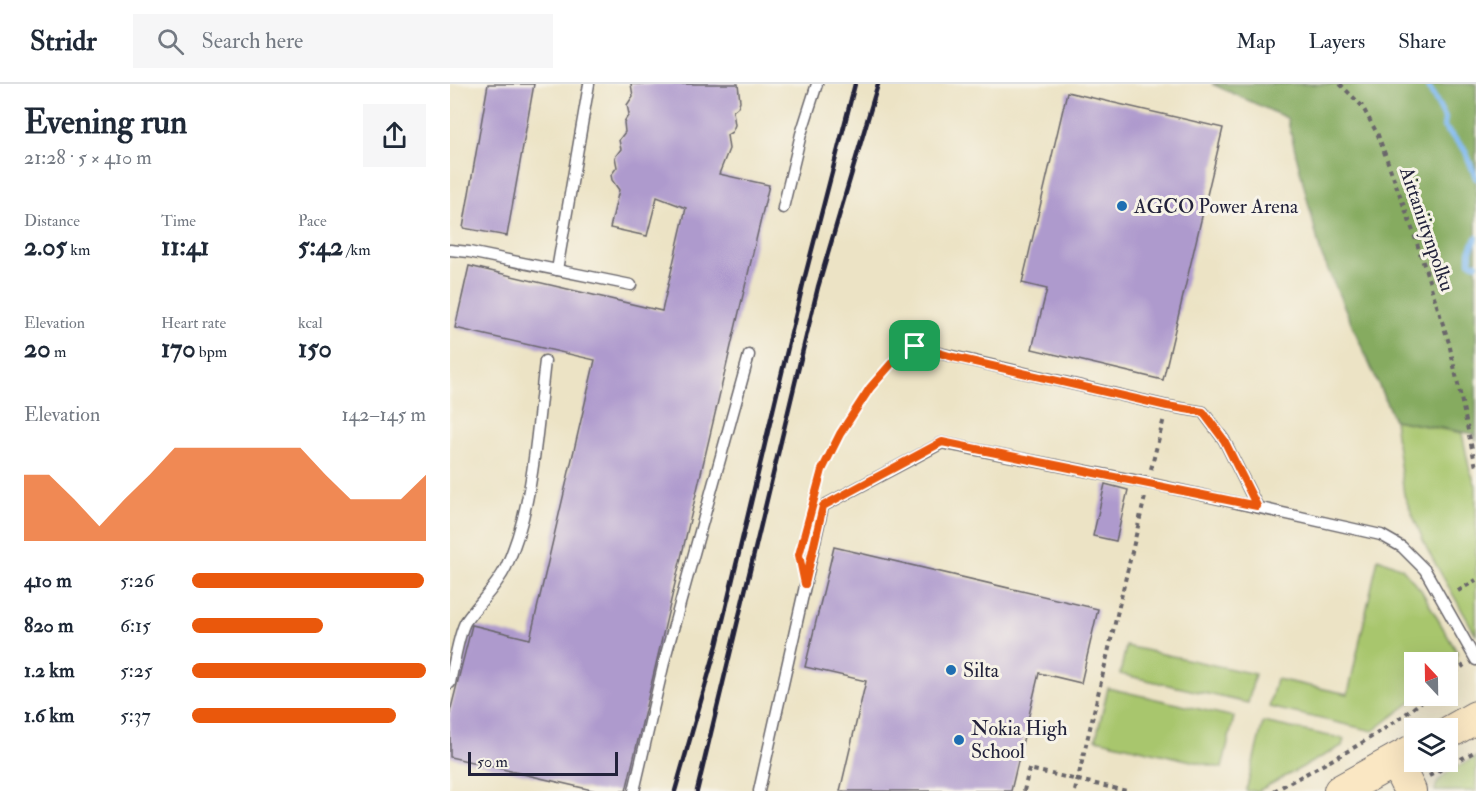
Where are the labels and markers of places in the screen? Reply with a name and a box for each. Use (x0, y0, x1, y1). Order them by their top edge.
place label: AGCO Power Arena (1133, 194, 1299, 219)
marker: AGCO Power Arena (1115, 199, 1129, 213)
pin (889, 320, 940, 371)
place label: Silta (963, 658, 1000, 683)
marker: Silta (944, 663, 958, 677)
place label: Nokia High School (971, 716, 1068, 764)
marker: Nokia High School (952, 733, 966, 747)

